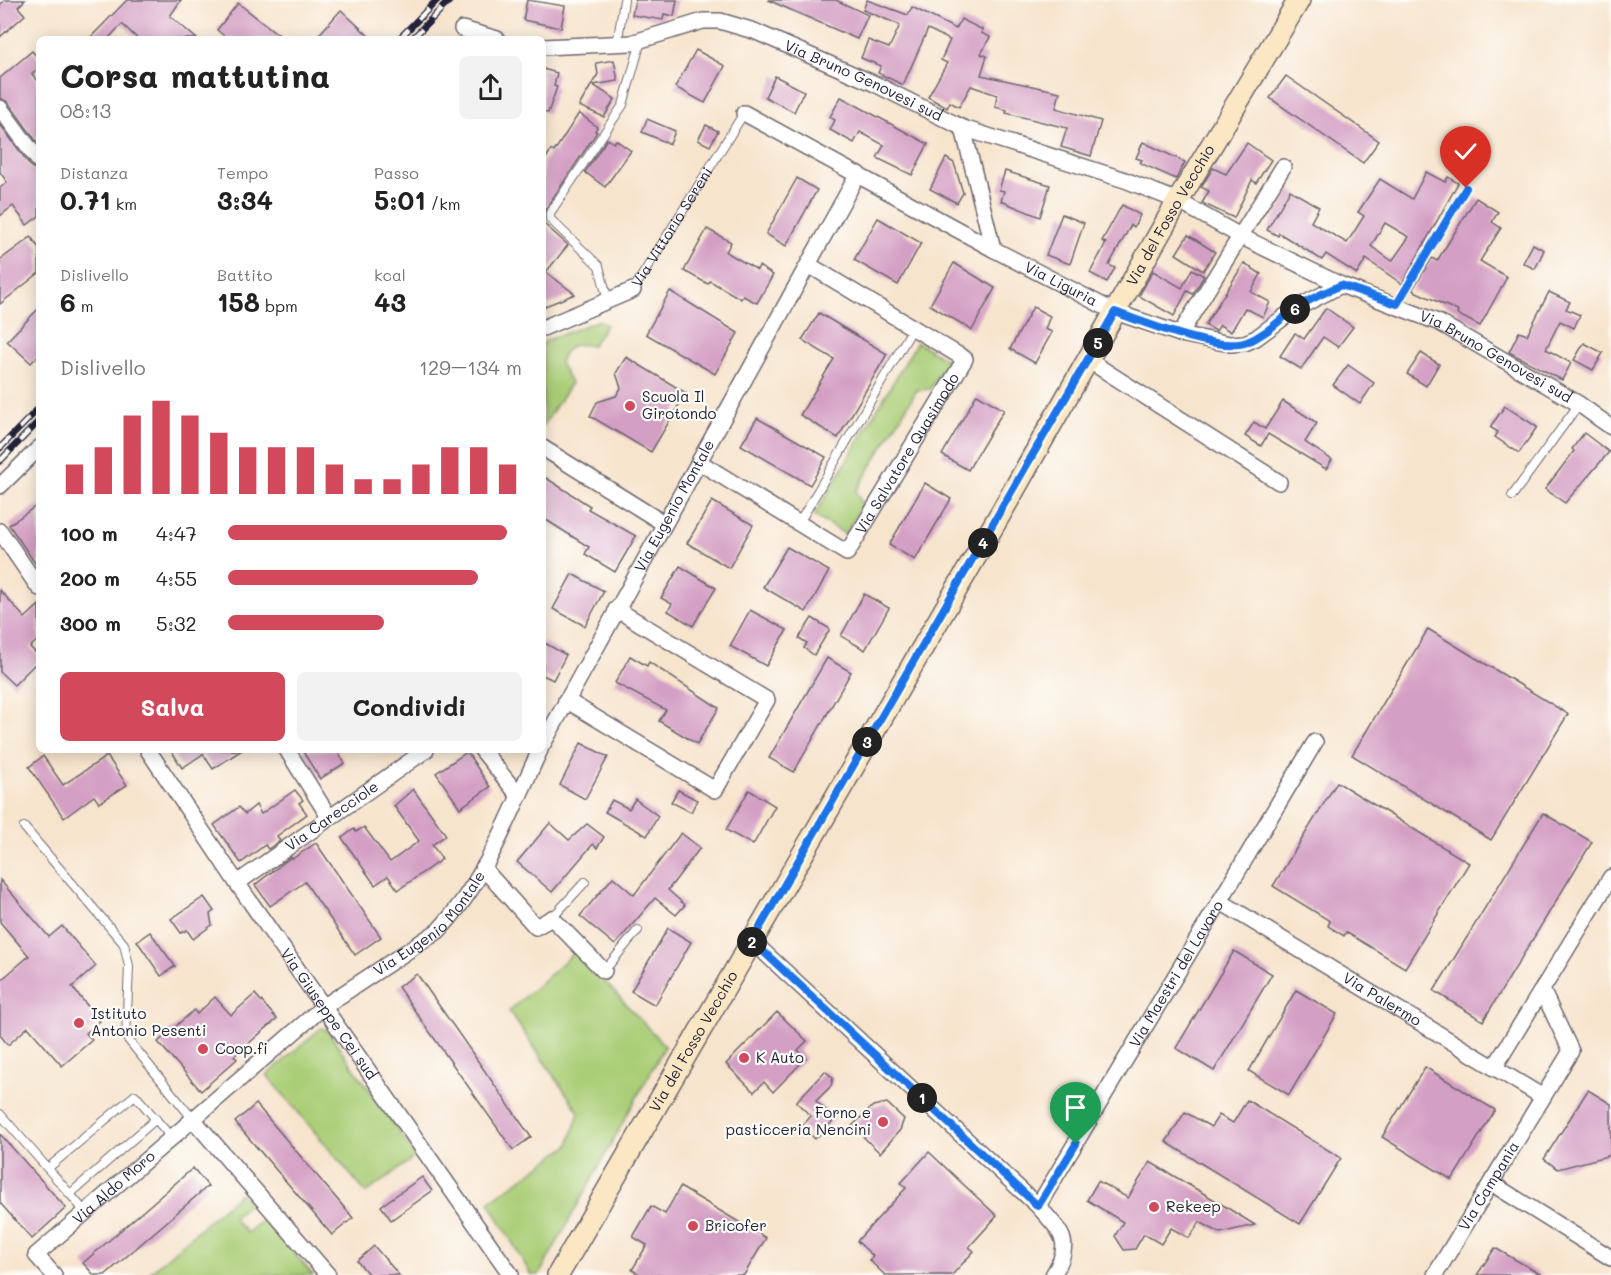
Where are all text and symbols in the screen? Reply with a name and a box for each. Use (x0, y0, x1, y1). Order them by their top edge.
street label: Via Bruno Genovesi sud (782, 35, 946, 125)
text: Corsa mattutina (60, 53, 330, 96)
button: share (459, 56, 522, 119)
text: 08:13 (60, 97, 111, 123)
pin (1440, 126, 1491, 188)
icon: check (1449, 135, 1482, 168)
street label: Via del Fosso Vecchio (1121, 141, 1219, 289)
text: Distanza (60, 162, 128, 183)
text: Tempo (217, 162, 268, 183)
text: Passo (374, 162, 419, 183)
street label: Via Vittorio Sereni (626, 163, 717, 291)
text: 0.71 (60, 183, 111, 217)
text: 3:34 (217, 183, 273, 217)
text: 5:01 (374, 183, 426, 217)
text: km (111, 193, 137, 214)
text: /km (426, 193, 460, 214)
street label: Via Liguria (1021, 256, 1101, 310)
text: Dislivello (60, 264, 128, 285)
text: Battito (217, 264, 272, 285)
text: kcal (374, 264, 406, 285)
text: 6 (60, 285, 76, 319)
text: 158 (217, 285, 260, 319)
text: 43 (374, 285, 406, 319)
pin: 6 (1280, 294, 1310, 324)
text: m (76, 295, 94, 316)
text: bpm (260, 295, 298, 316)
text: 6 (1290, 298, 1300, 319)
street label: Via Bruno Genovesi sud (1417, 305, 1576, 407)
pin: 5 (1083, 328, 1113, 358)
text: 5 (1093, 332, 1103, 353)
text: Dislivello (60, 354, 146, 380)
text: 129–134 m (419, 354, 522, 380)
street label: Via Salvatore Quasimodo (850, 369, 963, 537)
place label: Scuola Il Girotondo (642, 386, 716, 423)
marker: Scuola Il Girotondo (623, 399, 637, 413)
street label: Via Eugenio Montale (629, 436, 718, 575)
text: 100 m (60, 520, 118, 546)
text: 4:47 (156, 520, 197, 546)
pin: 4 (968, 528, 998, 558)
text: 4 (978, 532, 988, 553)
text: 200 m (60, 565, 120, 591)
text: 4:55 (156, 565, 197, 591)
text: 300 m (60, 610, 121, 636)
text: 5:32 (156, 610, 197, 636)
button: Salva (60, 672, 285, 741)
button: Condividi (297, 672, 522, 741)
pin: 3 (852, 727, 882, 757)
text: 3 (862, 731, 872, 752)
street label: Via Carecciole (281, 776, 382, 855)
street label: Via Eugenio Montale (369, 867, 489, 980)
street label: Via Maestri del Lavoro (1124, 896, 1227, 1051)
pin: 2 (737, 927, 767, 957)
text: 2 (748, 931, 756, 952)
street label: Via Giuseppe Cei sud (277, 944, 382, 1083)
street label: Via del Fosso Vecchio (644, 967, 742, 1115)
street label: Via Palermo (1339, 967, 1425, 1030)
place label: Istituto Antonio Pesenti (91, 1003, 206, 1040)
marker: Istituto Antonio Pesenti (72, 1016, 86, 1030)
place label: Coop.fi (215, 1038, 268, 1058)
marker: Coop.fi (196, 1042, 210, 1056)
place label: K Auto (756, 1047, 804, 1067)
marker: K Auto (737, 1051, 751, 1065)
pin (1050, 1082, 1101, 1144)
pin: 1 (907, 1083, 937, 1113)
text: 1 (918, 1087, 926, 1108)
icon: arrive (1059, 1091, 1092, 1124)
place label: Forno e pasticceria Nencini (726, 1102, 871, 1139)
marker: Forno e pasticceria Nencini (876, 1115, 890, 1129)
street label: Via Campania (1453, 1137, 1523, 1234)
street label: Via Aldo Moro (68, 1145, 159, 1228)
place label: Rekeep (1166, 1196, 1221, 1216)
marker: Rekeep (1147, 1200, 1161, 1214)
place label: Bricofer (705, 1215, 767, 1235)
marker: Bricofer (686, 1219, 700, 1233)

